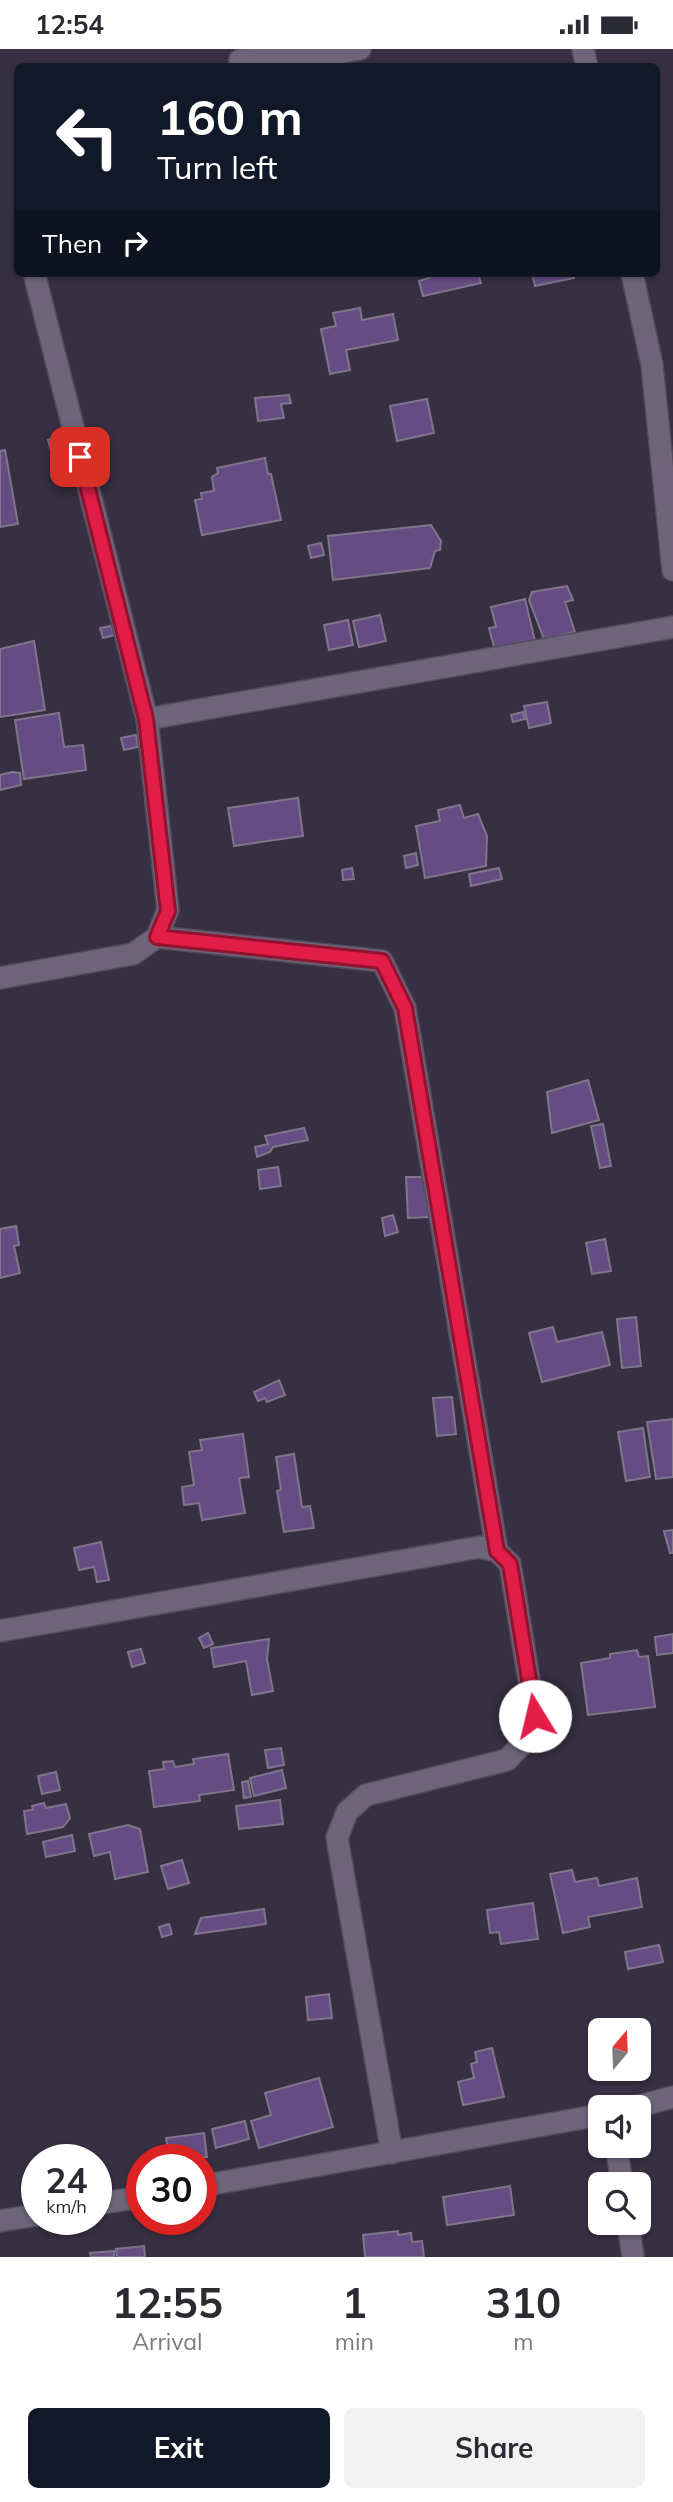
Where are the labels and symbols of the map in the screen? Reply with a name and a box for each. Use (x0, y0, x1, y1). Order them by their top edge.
pin (50, 427, 110, 487)
position arrow (498, 1679, 572, 1753)
north arrow (588, 2018, 651, 2081)
speed limit sign: 30 (126, 2144, 217, 2235)

